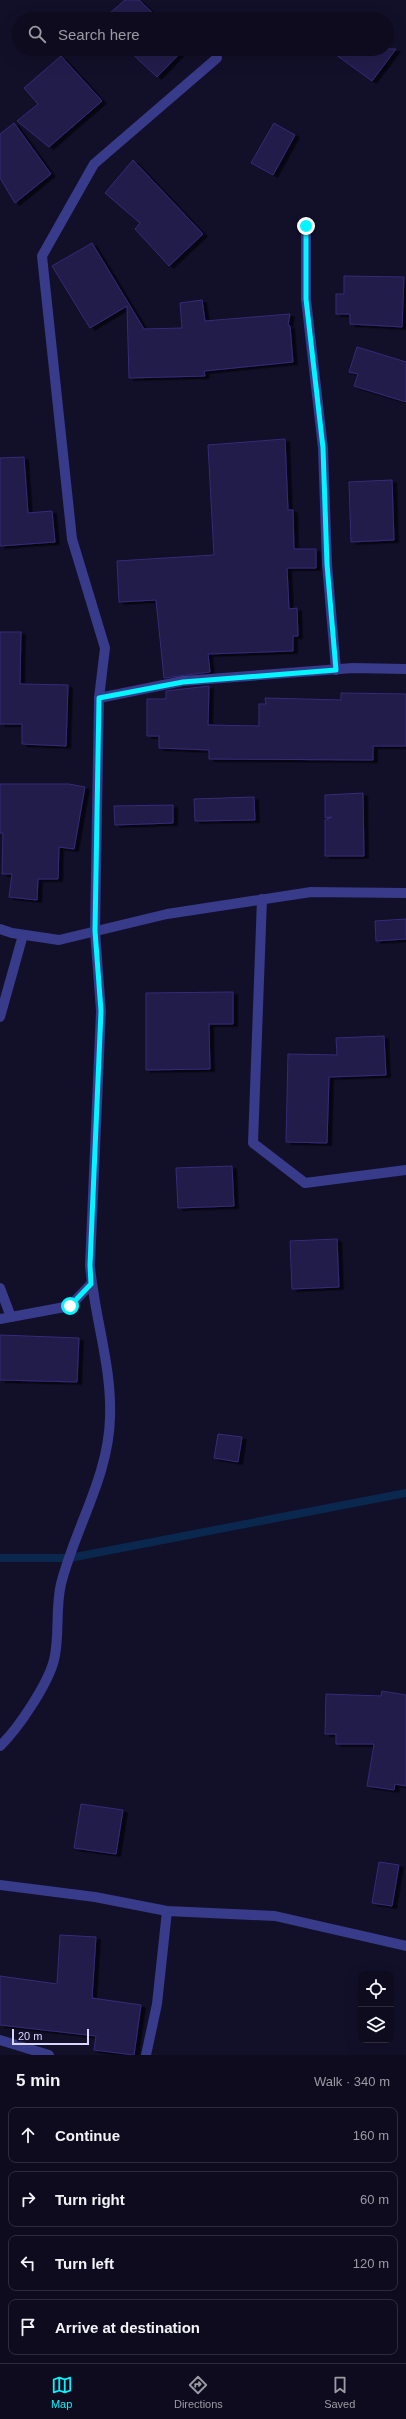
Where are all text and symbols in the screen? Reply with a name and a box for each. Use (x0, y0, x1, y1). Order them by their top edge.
search box (12, 12, 394, 56)
icon: search (26, 23, 48, 45)
text: Search here (58, 26, 140, 43)
route end (297, 217, 315, 235)
route start (61, 1297, 79, 1315)
map controls (358, 1971, 394, 2043)
button: locate (358, 1971, 394, 2007)
button: layers (358, 2007, 394, 2043)
scale bar (12, 2027, 89, 2046)
text: 20 m (18, 2030, 42, 2042)
text: 5 min (16, 2071, 60, 2090)
text: Walk · 340 m (314, 2074, 390, 2089)
icon: ahead (17, 2124, 39, 2146)
text: Continue (55, 2127, 120, 2144)
text: 160 m (353, 2128, 389, 2143)
icon: right (17, 2188, 39, 2210)
text: Turn right (55, 2191, 125, 2208)
text: 60 m (360, 2192, 389, 2207)
icon: left (17, 2252, 39, 2274)
text: Turn left (55, 2255, 114, 2272)
text: 120 m (353, 2256, 389, 2271)
icon: arrive (17, 2316, 39, 2338)
text: Arrive at destination (55, 2319, 200, 2336)
tab: Map (51, 2374, 73, 2410)
tab: Directions (174, 2374, 223, 2410)
tab: Saved (324, 2374, 355, 2410)

